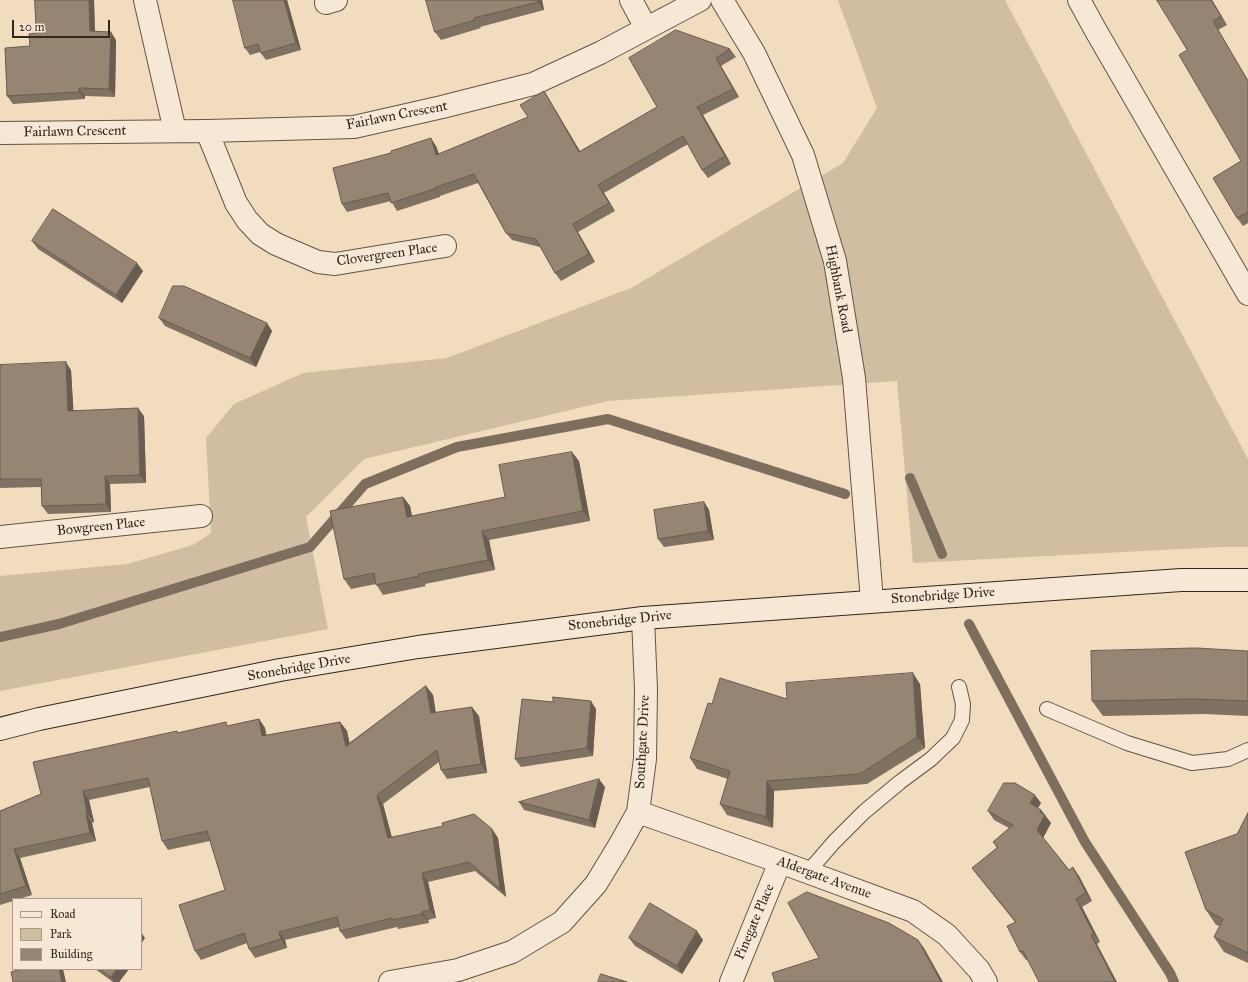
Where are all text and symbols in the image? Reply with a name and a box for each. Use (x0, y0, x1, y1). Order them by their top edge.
scale bar (14, 12, 112, 38)
text: 20 m (19, 20, 45, 34)
street label: Fairlawn Crescent (345, 98, 449, 134)
street label: Fairlawn Crescent (23, 123, 127, 141)
street label: Clovergreen Place (336, 240, 438, 270)
street label: Highbank Road (821, 243, 855, 335)
street label: Bowgreen Place (56, 514, 146, 540)
street label: Stonebridge Drive (890, 584, 996, 608)
street label: Stonebridge Drive (567, 607, 673, 635)
street label: Stonebridge Drive (246, 651, 352, 685)
street label: Southgate Drive (632, 695, 654, 789)
street label: Aldergate Avenue (774, 853, 874, 903)
street label: Pinegate Place (731, 881, 779, 963)
legend (12, 898, 142, 970)
text: Road (50, 907, 76, 921)
text: Park (50, 927, 72, 941)
text: Building (50, 947, 92, 961)

